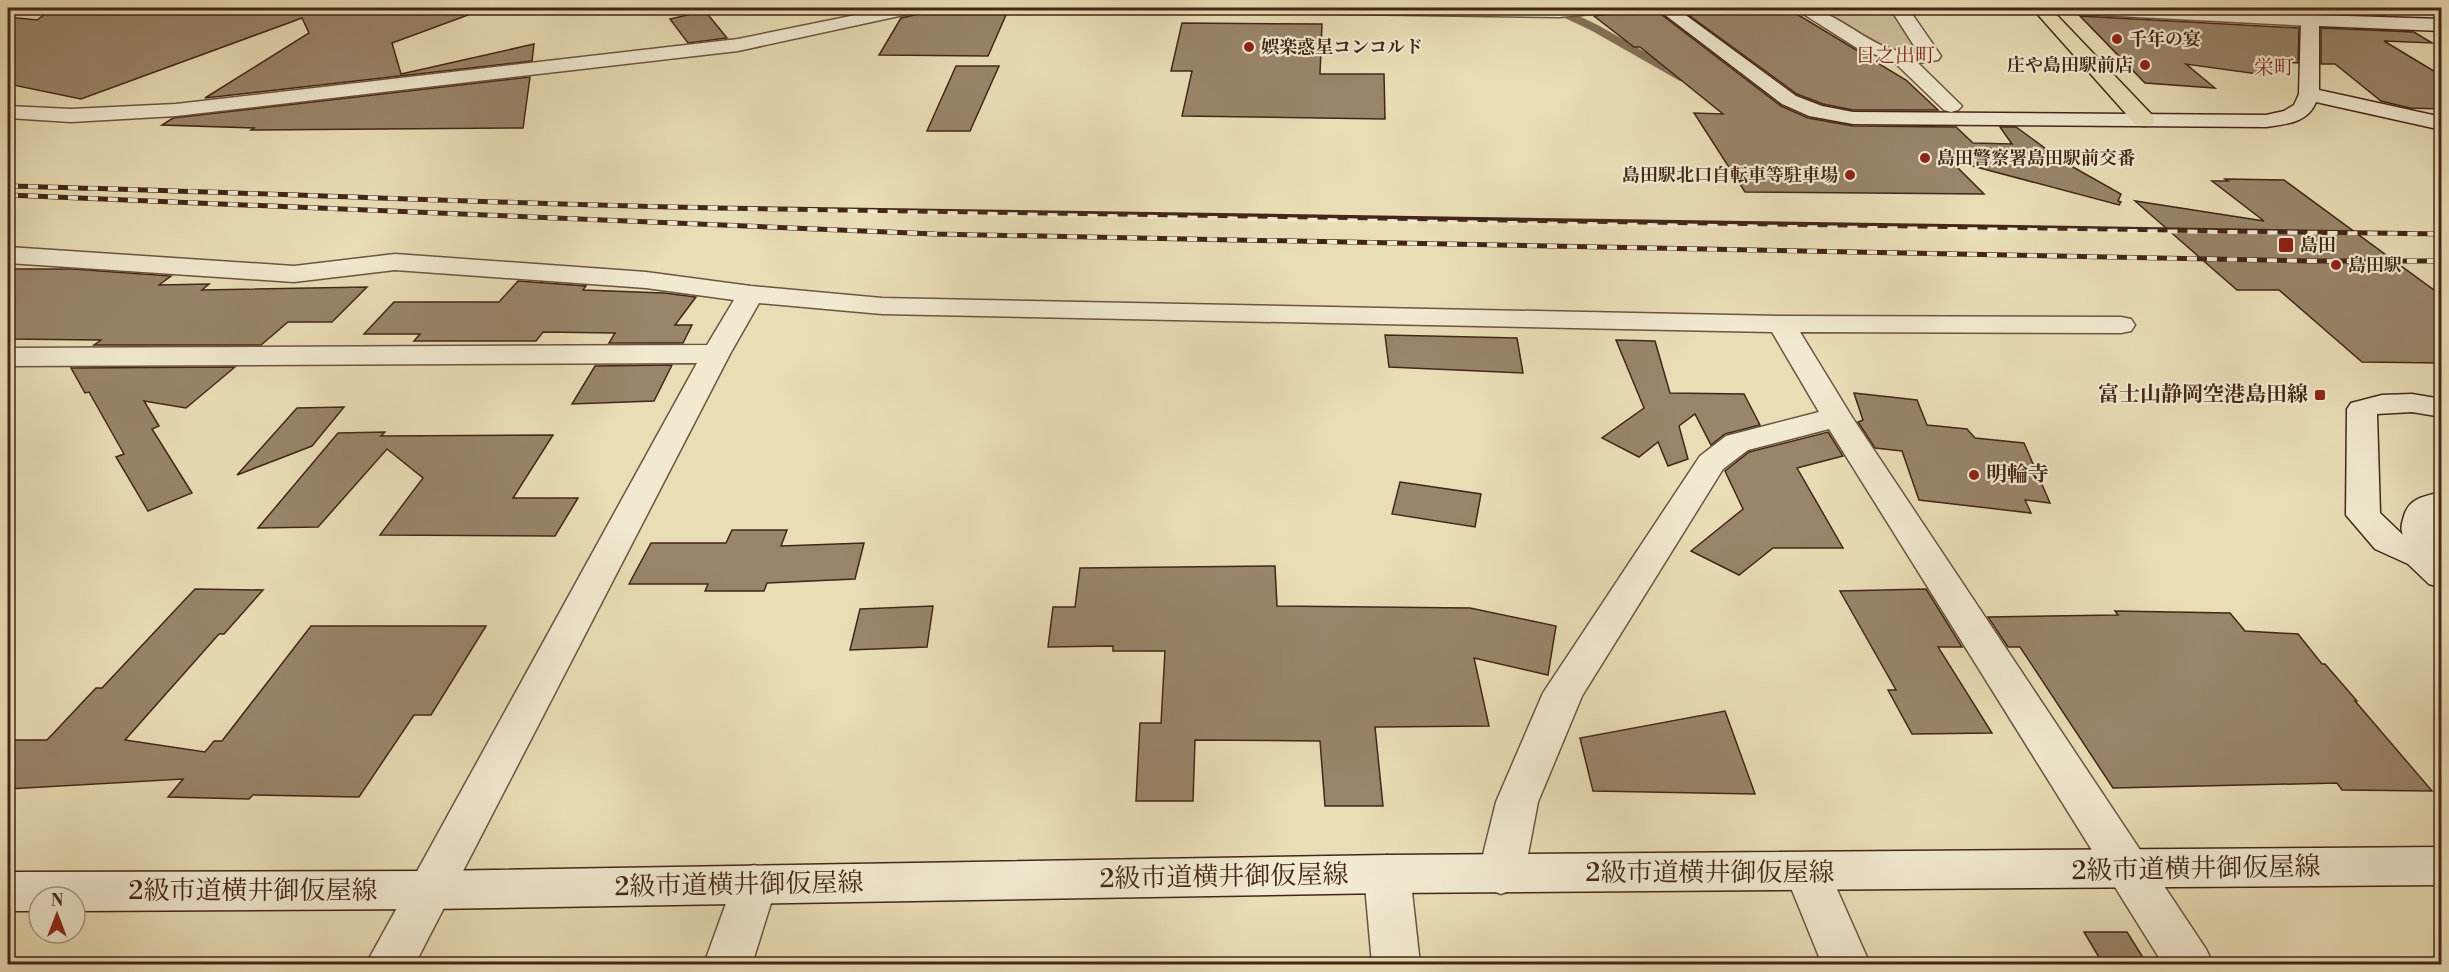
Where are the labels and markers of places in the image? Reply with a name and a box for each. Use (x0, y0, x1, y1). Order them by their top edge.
place label: 千年の宴 (2129, 28, 2201, 51)
marker: 千年の宴 (2110, 32, 2124, 46)
place label: 娯楽惑星コンコルド (1261, 36, 1423, 59)
marker: 娯楽惑星コンコルド (1242, 40, 1256, 54)
place label: 庄や島田駅前店 (2007, 54, 2133, 77)
marker: 庄や島田駅前店 (2138, 58, 2152, 72)
place label: 島田警察署島田駅前交番 (1937, 147, 2135, 170)
marker: 島田警察署島田駅前交番 (1918, 151, 1932, 165)
place label: 島田駅北口自転車等駐車場 (1622, 164, 1838, 187)
marker: 島田駅北口自転車等駐車場 (1843, 168, 1857, 182)
place label: 島田 (2300, 234, 2336, 257)
marker: 島田 (2277, 236, 2295, 254)
place label: 島田駅 (2348, 254, 2402, 277)
marker: 島田駅 (2329, 258, 2343, 272)
place label: 富士山静岡空港島田線 (2098, 382, 2308, 408)
marker: 富士山静岡空港島田線 (2313, 388, 2327, 402)
place label: 明輪寺 (1986, 462, 2049, 488)
marker: 明輪寺 (1967, 468, 1981, 482)

